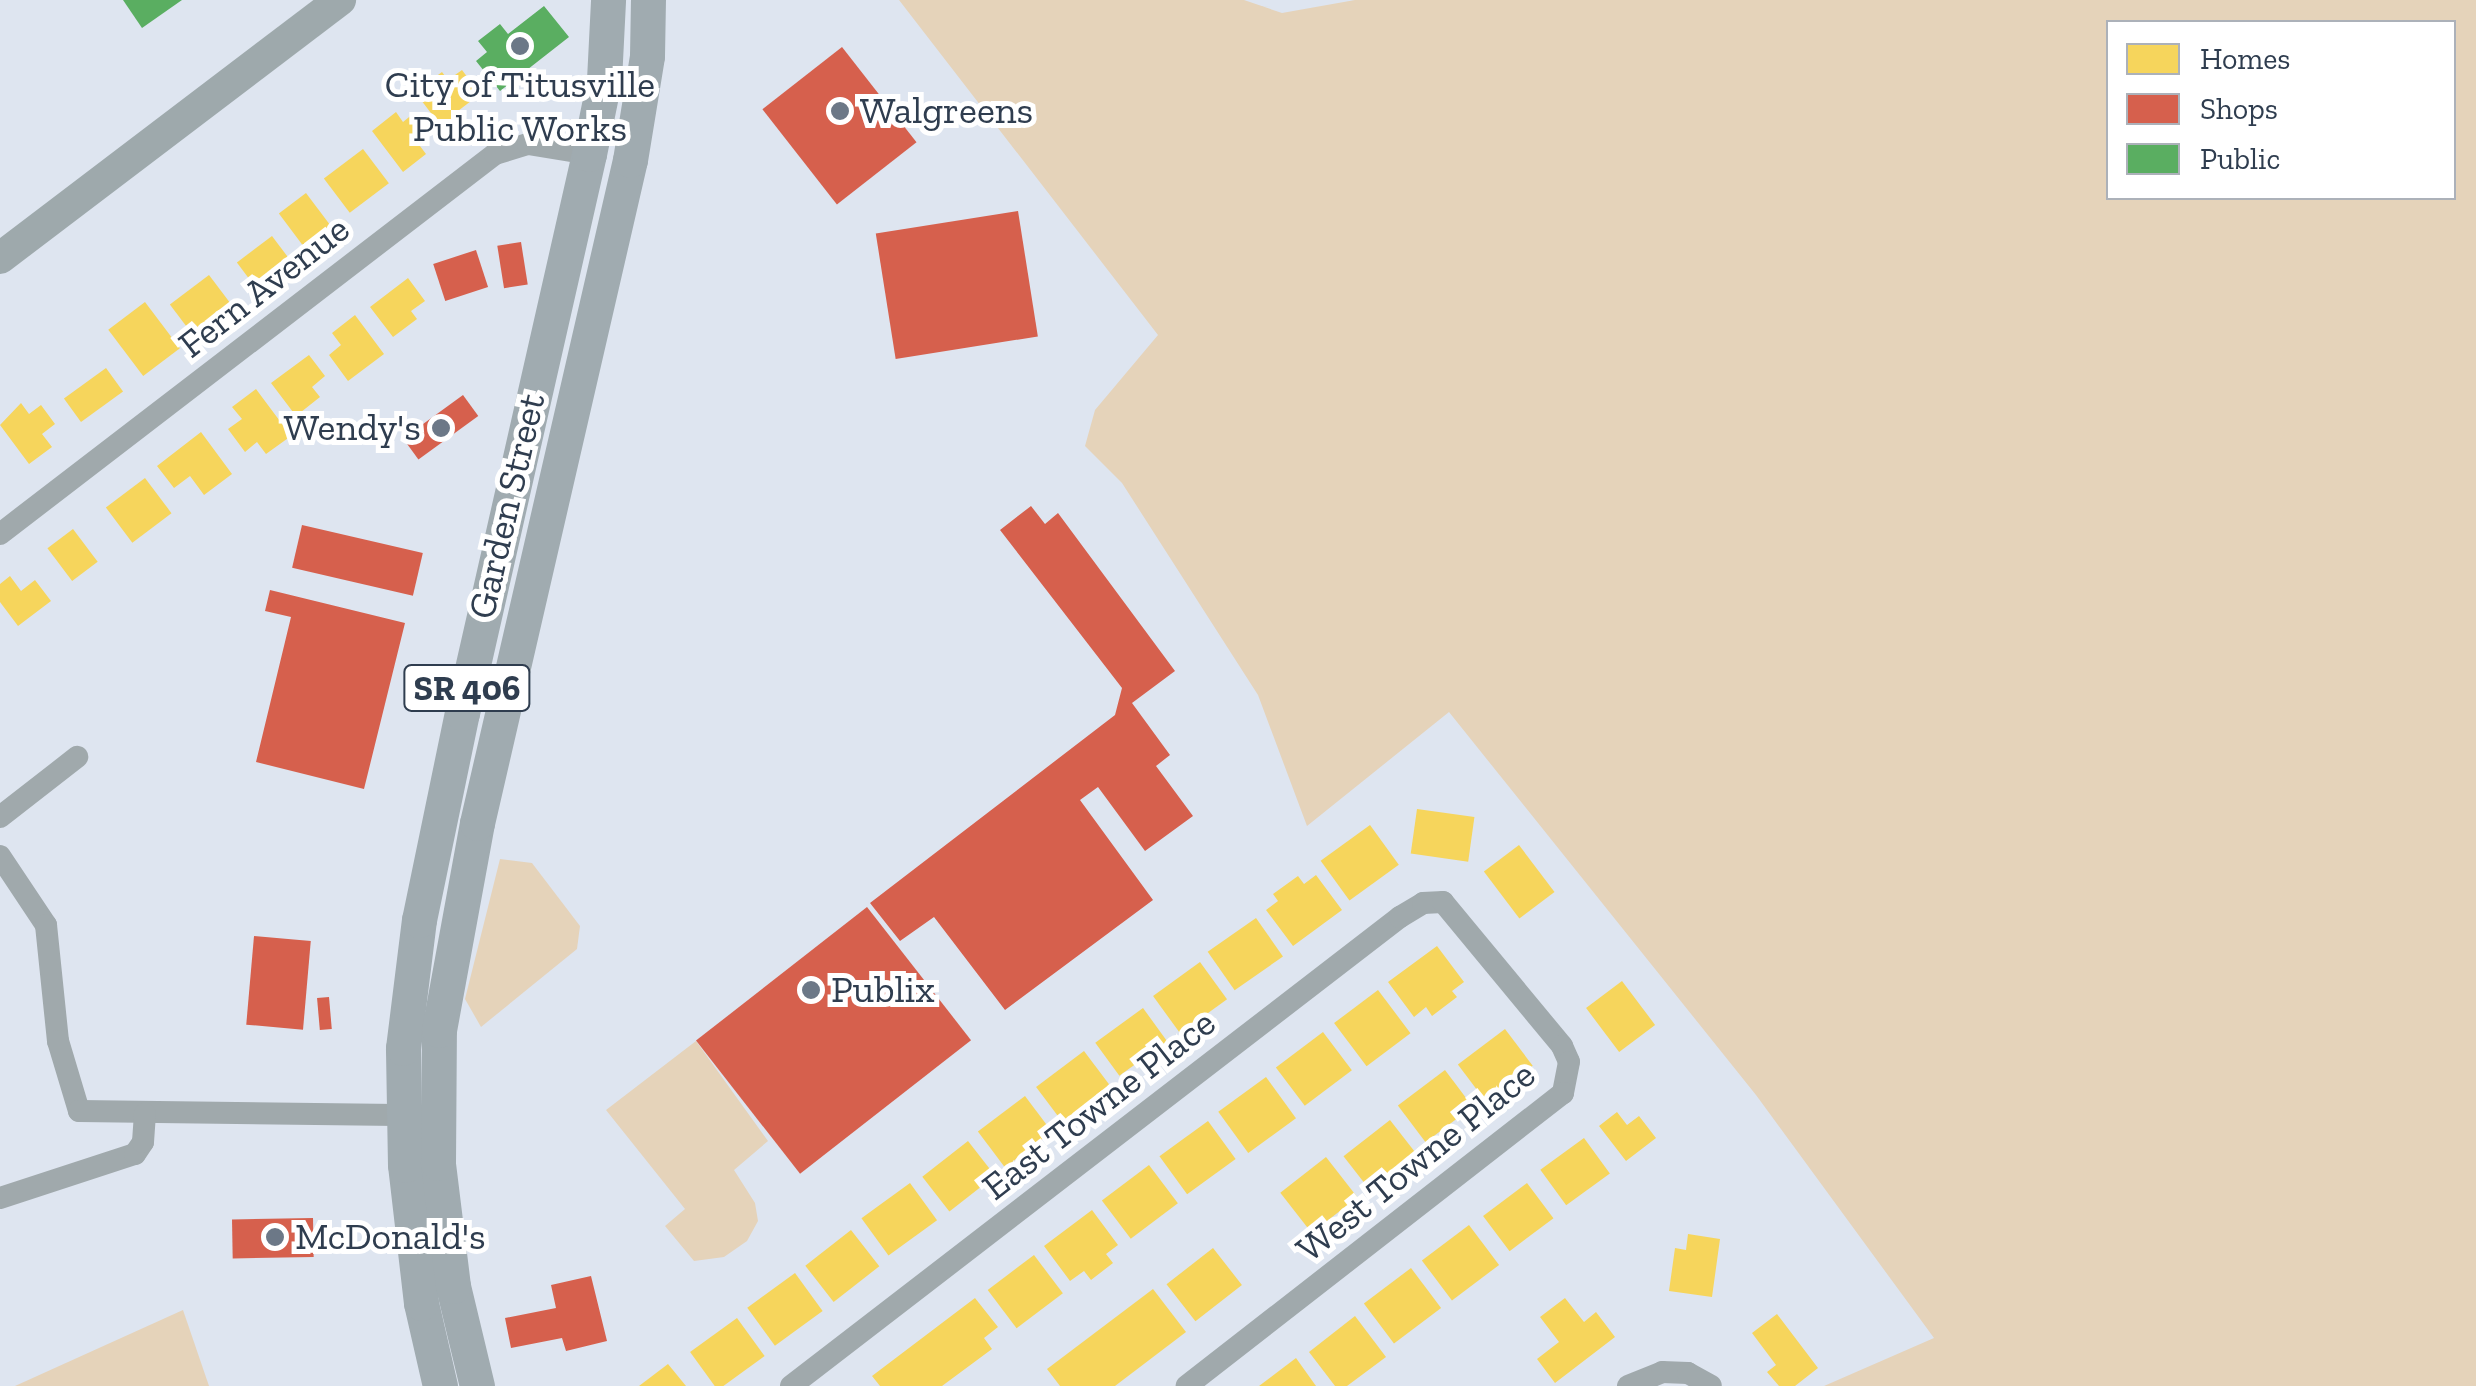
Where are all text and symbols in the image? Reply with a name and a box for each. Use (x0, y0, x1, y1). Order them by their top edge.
legend (2106, 20, 2456, 200)
marker: City of Titusville Public Works (509, 35, 531, 57)
text: Homes (2200, 41, 2290, 77)
place label: City of Titusville Public Works (384, 62, 656, 152)
place label: Walgreens (860, 88, 1033, 134)
text: Shops (2200, 91, 2278, 127)
marker: Walgreens (829, 100, 851, 122)
text: Public (2200, 141, 2280, 177)
street label: Fern Avenue (169, 206, 359, 368)
street label: Garden Street (459, 389, 555, 623)
place label: Wendy's (284, 405, 421, 451)
marker: Wendy's (430, 417, 452, 439)
road number: SR 406 (402, 658, 532, 718)
place label: Publix (831, 967, 935, 1013)
marker: Publix (800, 979, 822, 1001)
street label: East Towne Place (973, 1000, 1225, 1210)
street label: West Towne Place (1287, 1052, 1545, 1272)
place label: McDonald's (295, 1214, 486, 1260)
marker: McDonald's (264, 1226, 286, 1248)

